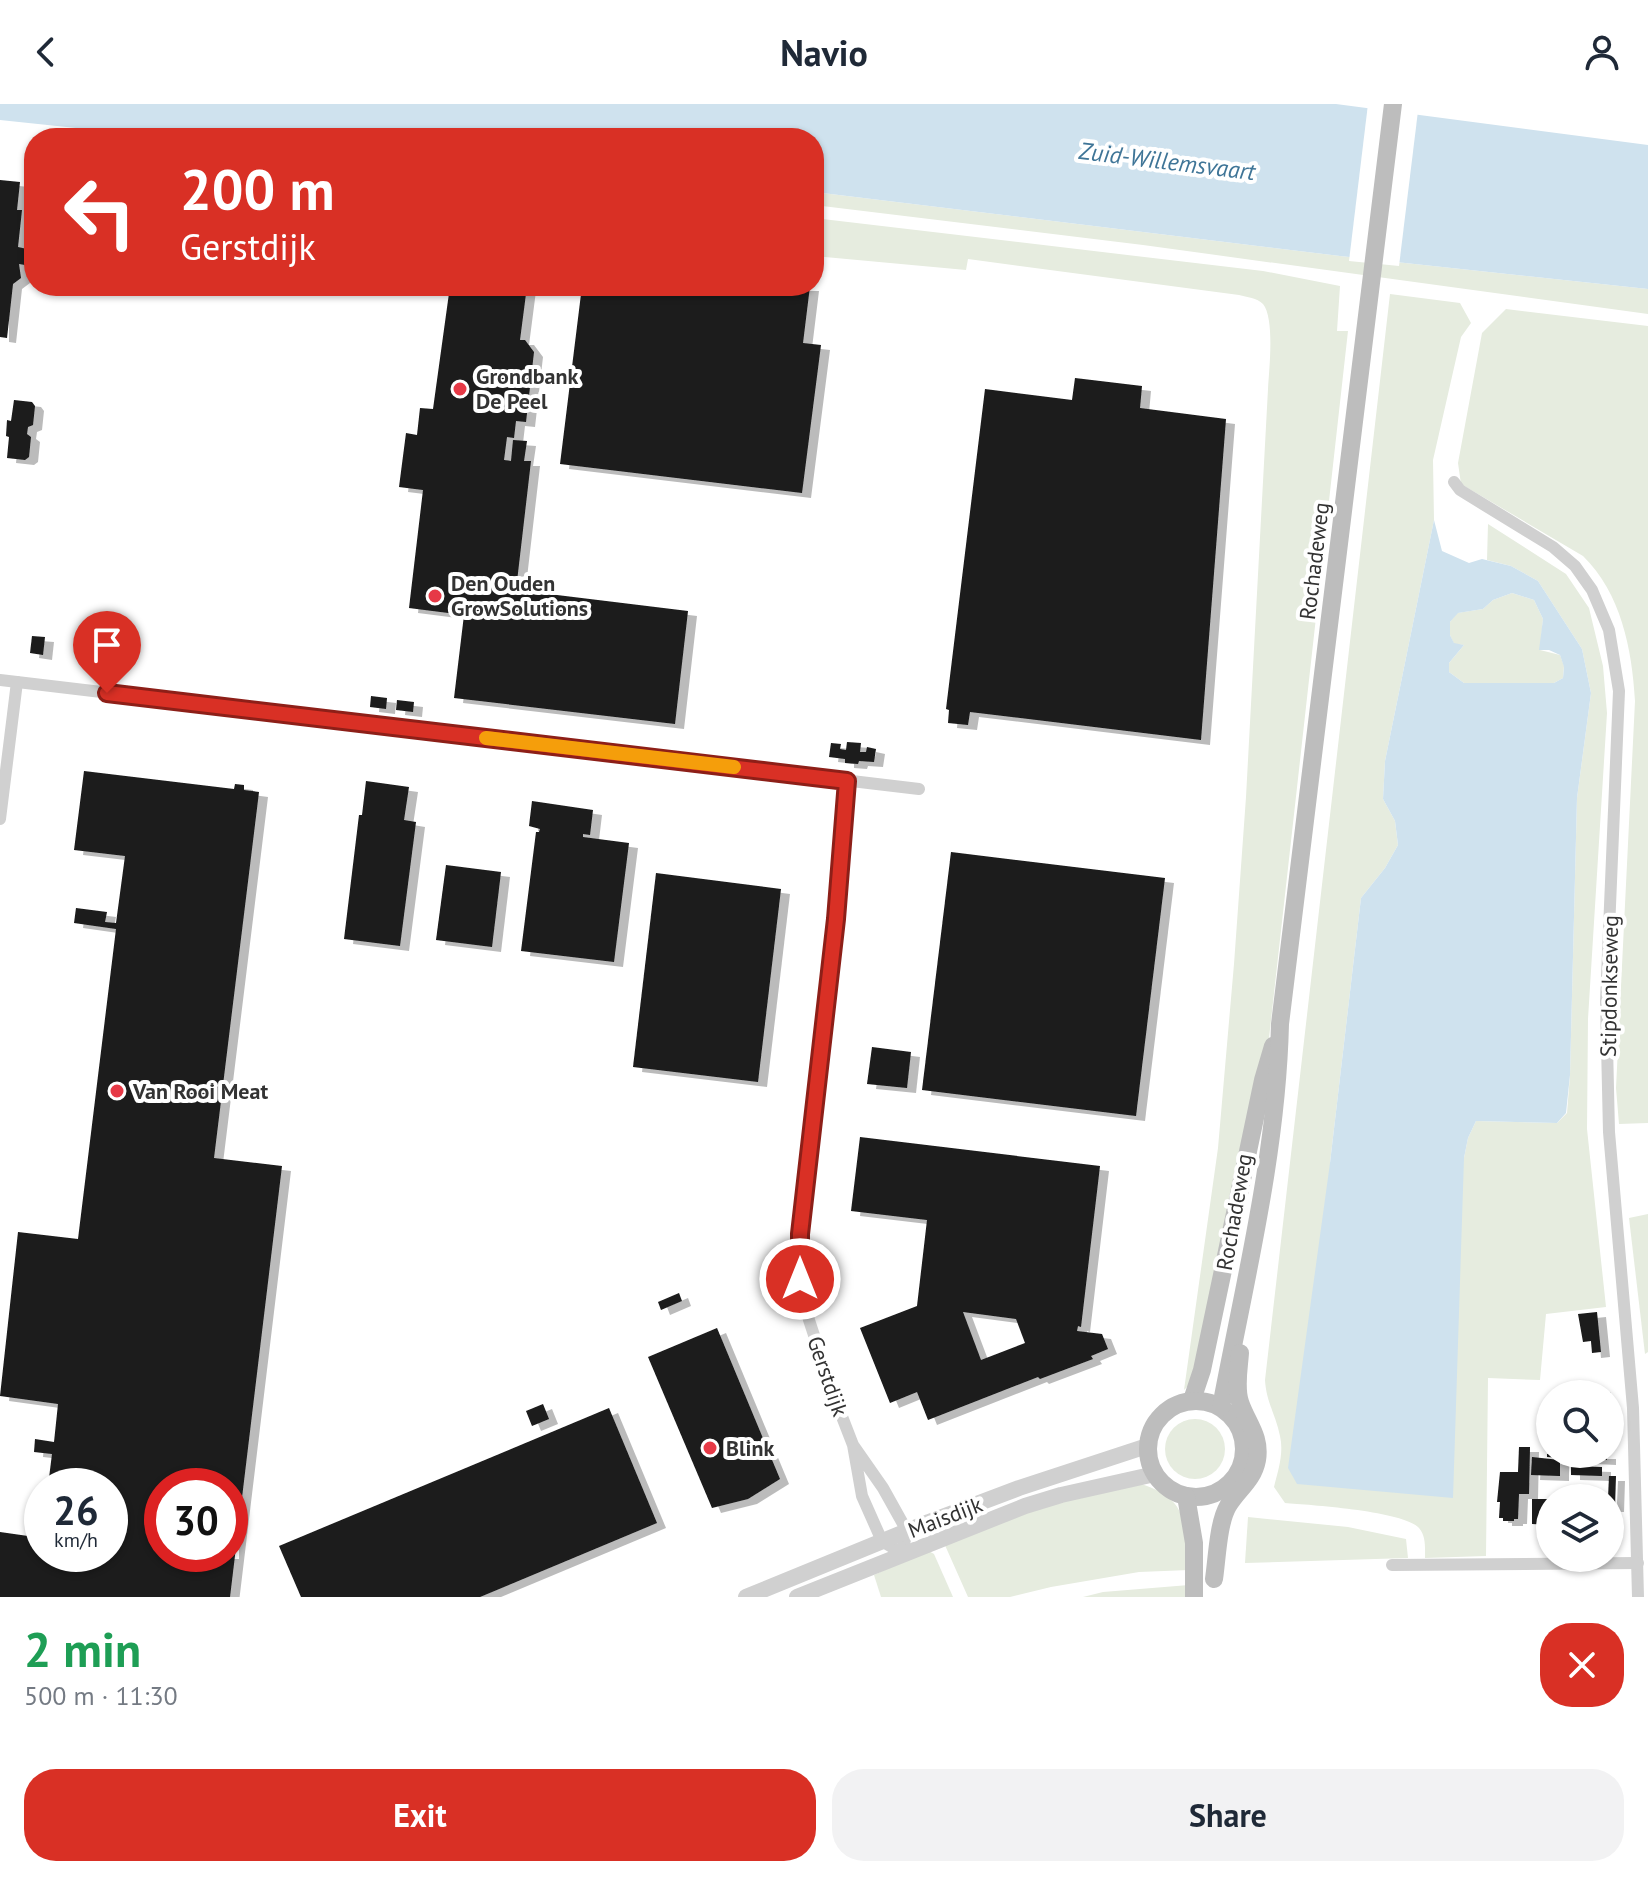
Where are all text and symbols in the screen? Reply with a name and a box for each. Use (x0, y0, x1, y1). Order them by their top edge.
text: Navio (780, 29, 868, 76)
icon: back (24, 30, 68, 74)
icon: person (1580, 30, 1624, 74)
water label: Zuid-Willemsvaart (1076, 135, 1258, 187)
text: 200 m (180, 153, 335, 225)
icon: left (48, 160, 152, 264)
text: Gerstdijk (180, 223, 316, 270)
place label: Grondbank De Peel (476, 362, 578, 415)
marker: Grondbank De Peel (451, 380, 469, 398)
street label: Rochadeweg (1293, 501, 1335, 621)
place label: Den Ouden GrowSolutions (451, 569, 588, 622)
marker: Den Ouden GrowSolutions (426, 587, 444, 605)
pin (73, 611, 141, 693)
icon: arrive (85, 623, 129, 667)
street label: Stipdonkseweg (1594, 915, 1624, 1057)
place label: Van Rooi Meat (132, 1077, 268, 1105)
marker: Van Rooi Meat (108, 1082, 126, 1100)
street label: Rochadeweg (1210, 1151, 1258, 1273)
position arrow (758, 1237, 842, 1321)
street label: Gerstdijk (801, 1332, 855, 1420)
map controls (1536, 1380, 1624, 1572)
button: search (1536, 1380, 1624, 1468)
place label: Blink (726, 1434, 774, 1462)
marker: Blink (701, 1439, 719, 1457)
speed limit sign: 30 (144, 1468, 248, 1572)
text: 26 (53, 1484, 99, 1536)
button: layers (1536, 1484, 1624, 1572)
street label: Maisdijk (904, 1490, 987, 1544)
text: km/h (54, 1527, 98, 1553)
text: 2 min (24, 1618, 141, 1680)
button: close (1540, 1623, 1624, 1707)
text: 500 m · 11:30 (24, 1679, 178, 1712)
button: Exit (24, 1769, 816, 1861)
button: Share (832, 1769, 1624, 1861)

